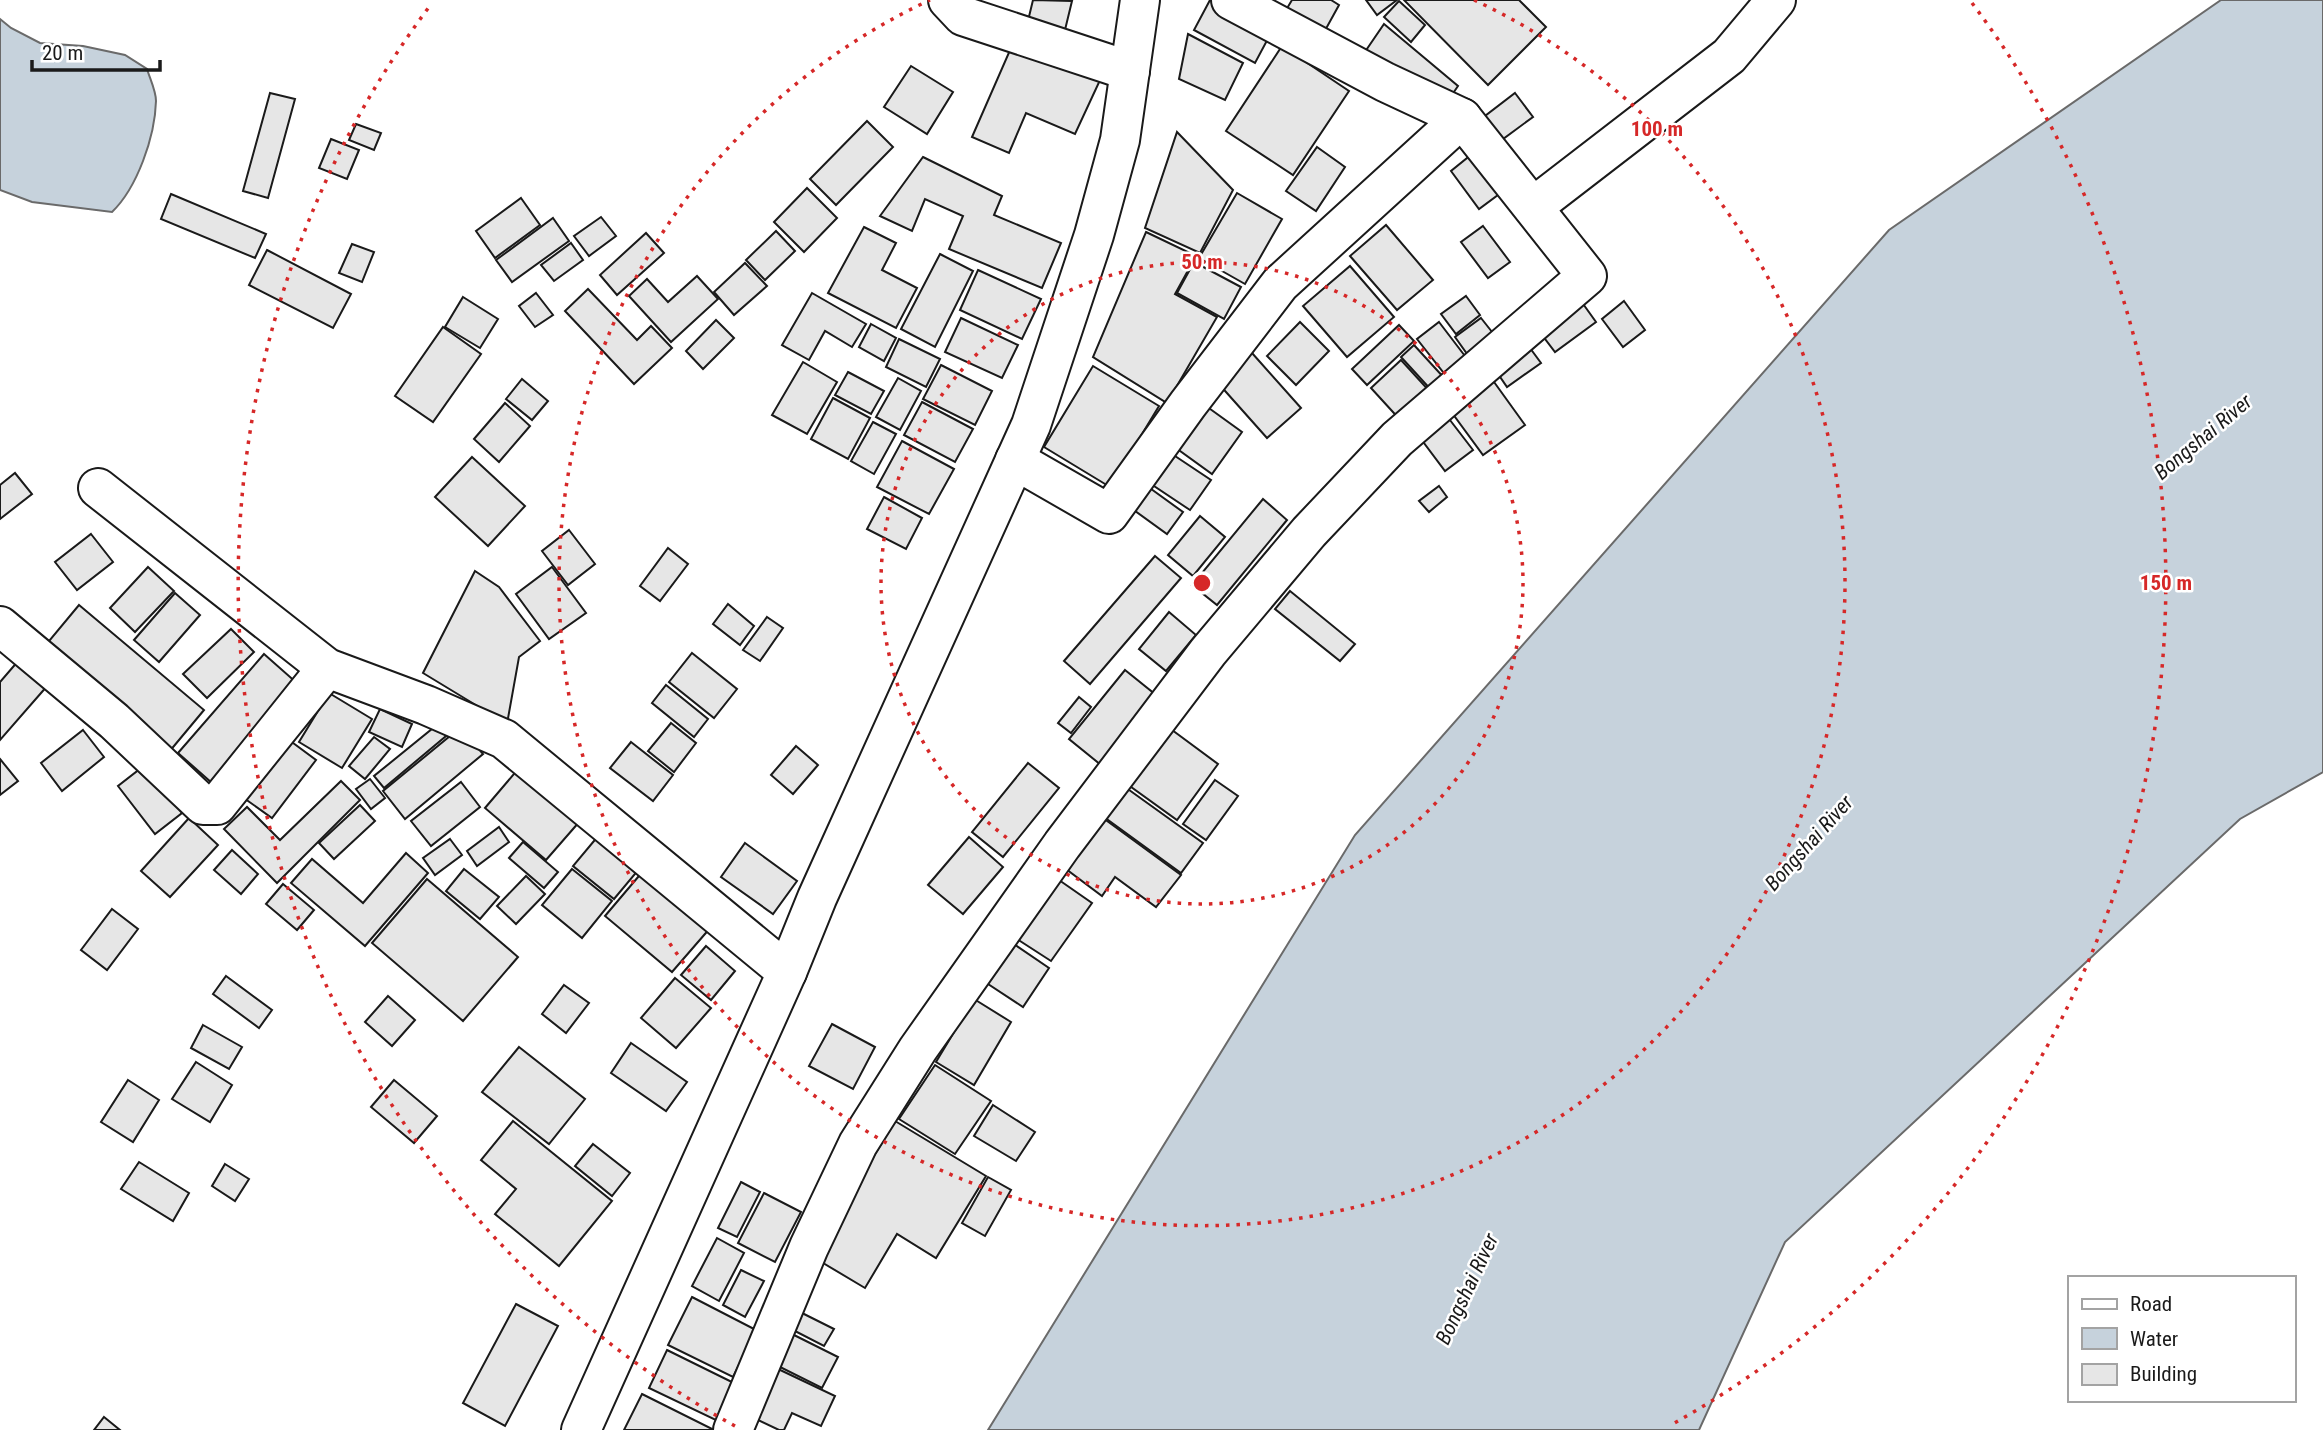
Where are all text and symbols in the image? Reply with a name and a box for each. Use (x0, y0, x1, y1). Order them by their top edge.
scale bar (32, 28, 159, 72)
text: 20 m (42, 41, 83, 65)
text: 100 m (1631, 117, 1683, 141)
text: 50 m (1181, 250, 1223, 274)
water label: Bongshai River (2150, 389, 2257, 485)
centre of rings (1190, 571, 1214, 595)
text: 150 m (2140, 571, 2192, 595)
water label: Bongshai River (1760, 790, 1858, 895)
water label: Bongshai River (1431, 1229, 1503, 1348)
legend (2068, 1276, 2295, 1402)
text: Road (2130, 1292, 2172, 1316)
text: Water (2130, 1327, 2178, 1351)
text: Building (2130, 1362, 2197, 1386)

